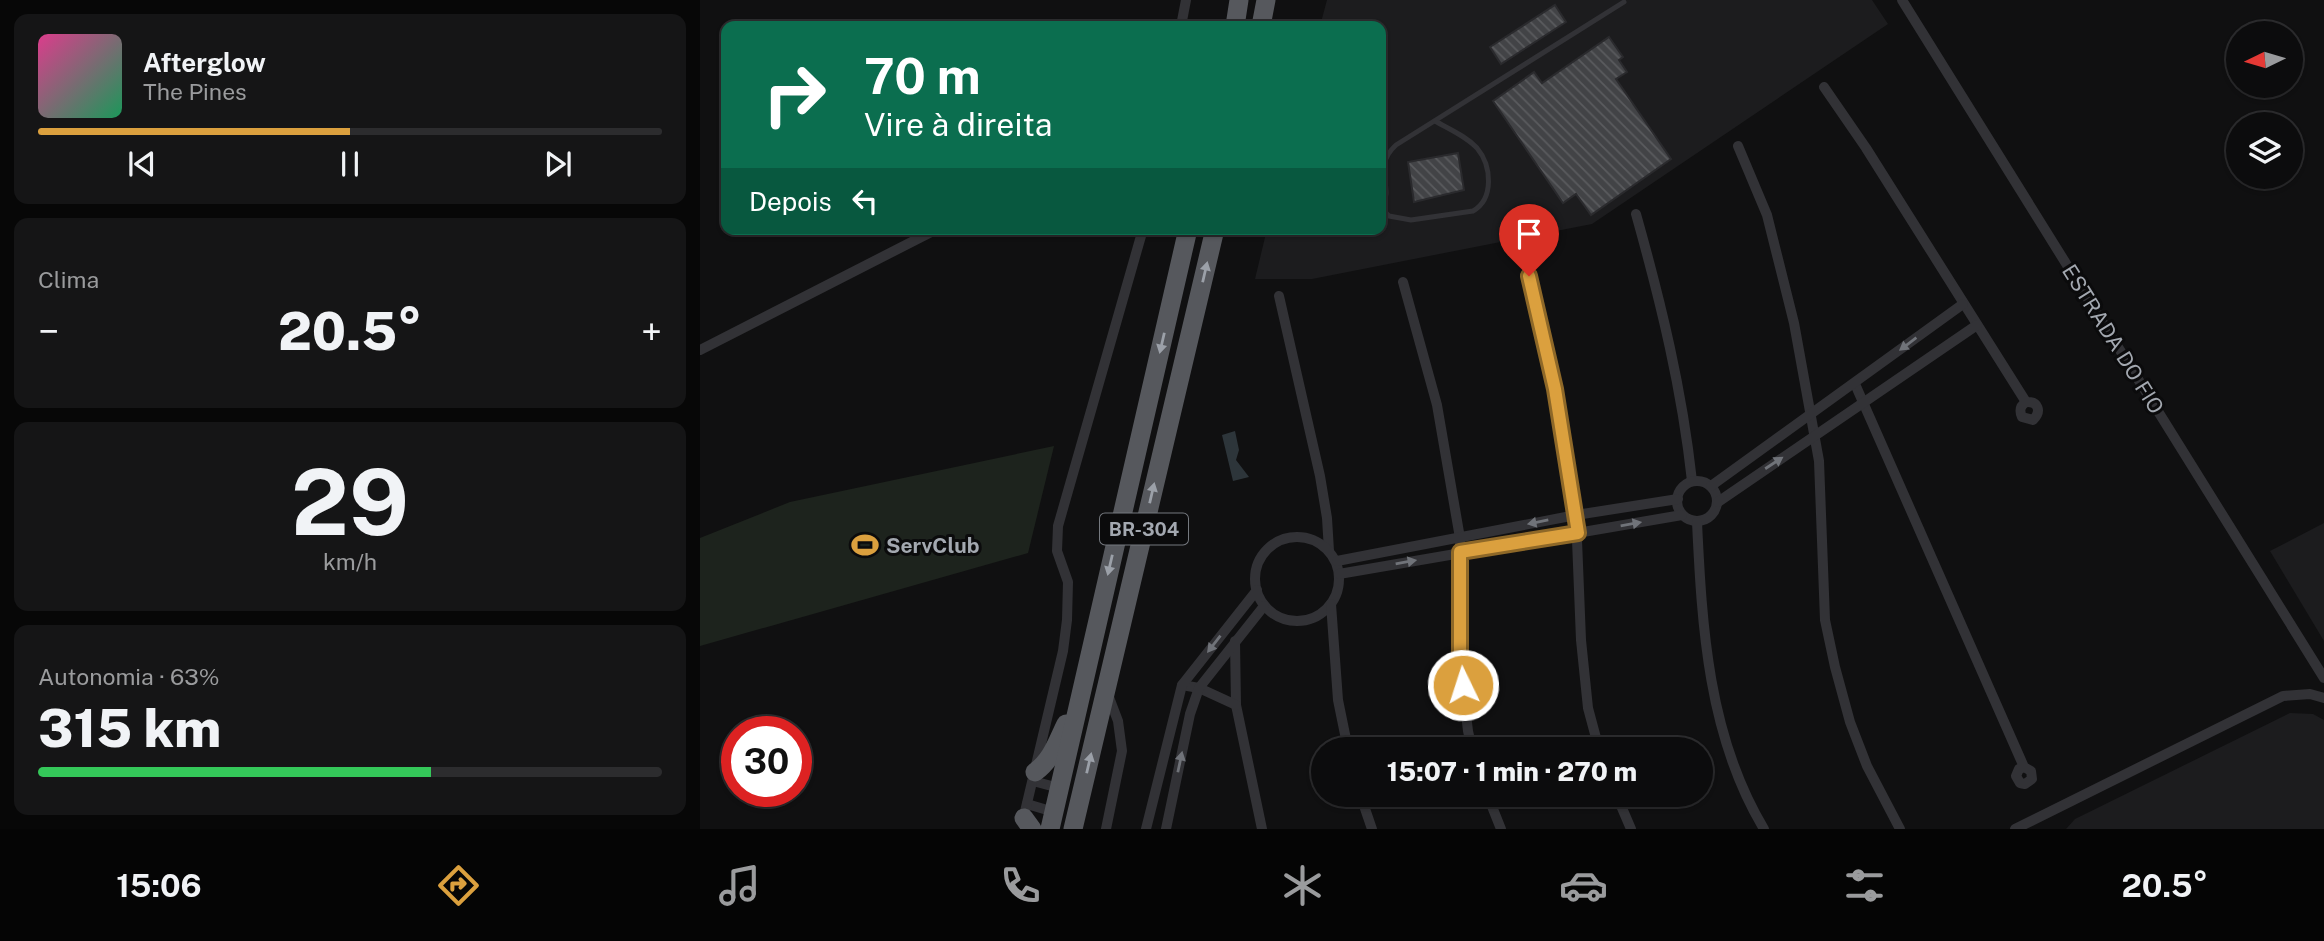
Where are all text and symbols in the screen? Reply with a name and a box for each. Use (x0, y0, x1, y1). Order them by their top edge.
north arrow (2226, 21, 2303, 98)
map controls (2226, 21, 2303, 189)
text: Afterglow (143, 47, 266, 78)
text: 70 m (864, 47, 981, 105)
icon: right (749, 49, 840, 140)
text: The Pines (143, 78, 247, 105)
text: Vire à direita (864, 106, 1052, 143)
button: layers (2226, 112, 2303, 189)
icon: previous (123, 145, 161, 183)
icon: pause (331, 145, 369, 183)
icon: next (539, 145, 577, 183)
icon: left (846, 182, 884, 220)
text: Depois (749, 186, 832, 217)
pin (1499, 204, 1559, 276)
icon: arrive (1510, 215, 1548, 253)
street label: ESTRADA DO FIO (2057, 260, 2169, 418)
one-way arrow (1200, 261, 1211, 283)
text: Clima (38, 266, 99, 293)
text: 20.5° (278, 301, 422, 362)
text: − (38, 309, 59, 354)
text: + (641, 309, 662, 354)
one-way arrow (1156, 333, 1167, 355)
one-way arrow (1899, 337, 1917, 351)
text: 29 (291, 449, 409, 555)
one-way arrow (1764, 456, 1784, 469)
one-way arrow (1147, 482, 1158, 504)
road number: BR-304 (1100, 514, 1188, 544)
one-way arrow (1527, 517, 1549, 528)
one-way arrow (1620, 518, 1642, 529)
sports icon: ServClub (850, 530, 880, 560)
place label: ServClub (886, 533, 980, 558)
text: km/h (323, 548, 377, 575)
one-way arrow (1104, 554, 1115, 576)
one-way arrow (1396, 556, 1418, 567)
one-way arrow (1207, 634, 1222, 652)
position arrow (1426, 648, 1500, 722)
text: Autonomia · 63% (38, 663, 219, 690)
text: 315 km (38, 698, 221, 759)
speed limit sign: 30 (721, 716, 812, 807)
one-way arrow (1084, 751, 1095, 773)
one-way arrow (1175, 751, 1186, 773)
text: 15:07 · 1 min · 270 m (1387, 756, 1637, 787)
icon: directions (434, 861, 483, 910)
icon: music (715, 861, 764, 910)
icon: phone (996, 861, 1045, 910)
icon: climate (1278, 861, 1327, 910)
icon: car (1559, 861, 1608, 910)
icon: filters (1840, 861, 1889, 910)
text: 15:06 (116, 867, 202, 904)
text: 20.5° (2121, 867, 2208, 904)

